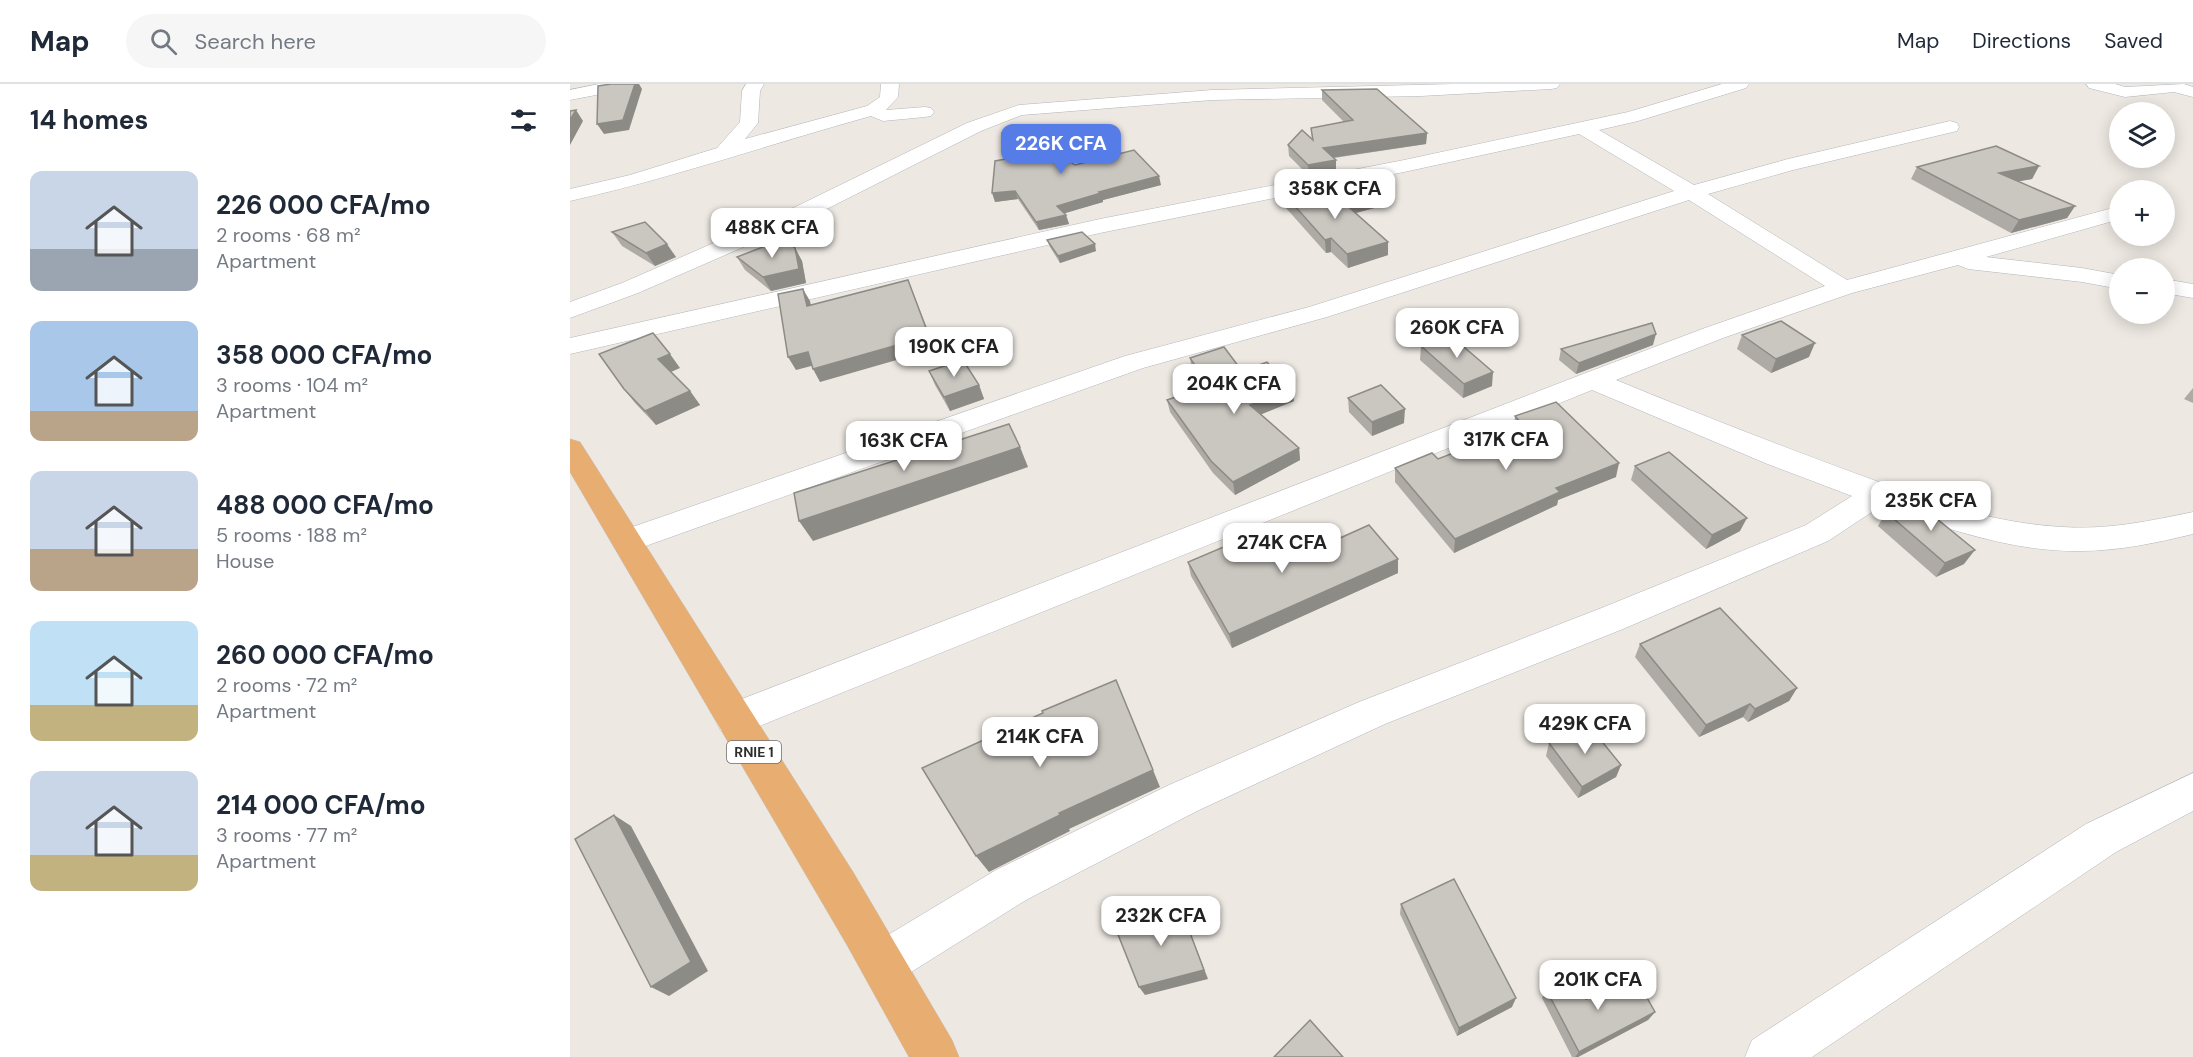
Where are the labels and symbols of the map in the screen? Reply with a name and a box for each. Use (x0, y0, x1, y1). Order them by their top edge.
pin: 226K CFA (999, 124, 1123, 175)
pin: 358K CFA (1273, 169, 1397, 220)
pin: 488K CFA (710, 208, 834, 259)
pin: 260K CFA (1395, 308, 1519, 359)
pin: 190K CFA (892, 327, 1016, 378)
pin: 204K CFA (1172, 364, 1296, 415)
pin: 317K CFA (1444, 420, 1568, 471)
pin: 163K CFA (842, 421, 966, 472)
pin: 235K CFA (1869, 481, 1993, 532)
pin: 274K CFA (1220, 523, 1344, 574)
pin: 429K CFA (1523, 704, 1647, 755)
pin: 214K CFA (978, 717, 1102, 768)
road number: RNIE 1 (727, 741, 781, 763)
pin: 232K CFA (1099, 896, 1223, 947)
pin: 201K CFA (1536, 960, 1660, 1011)

